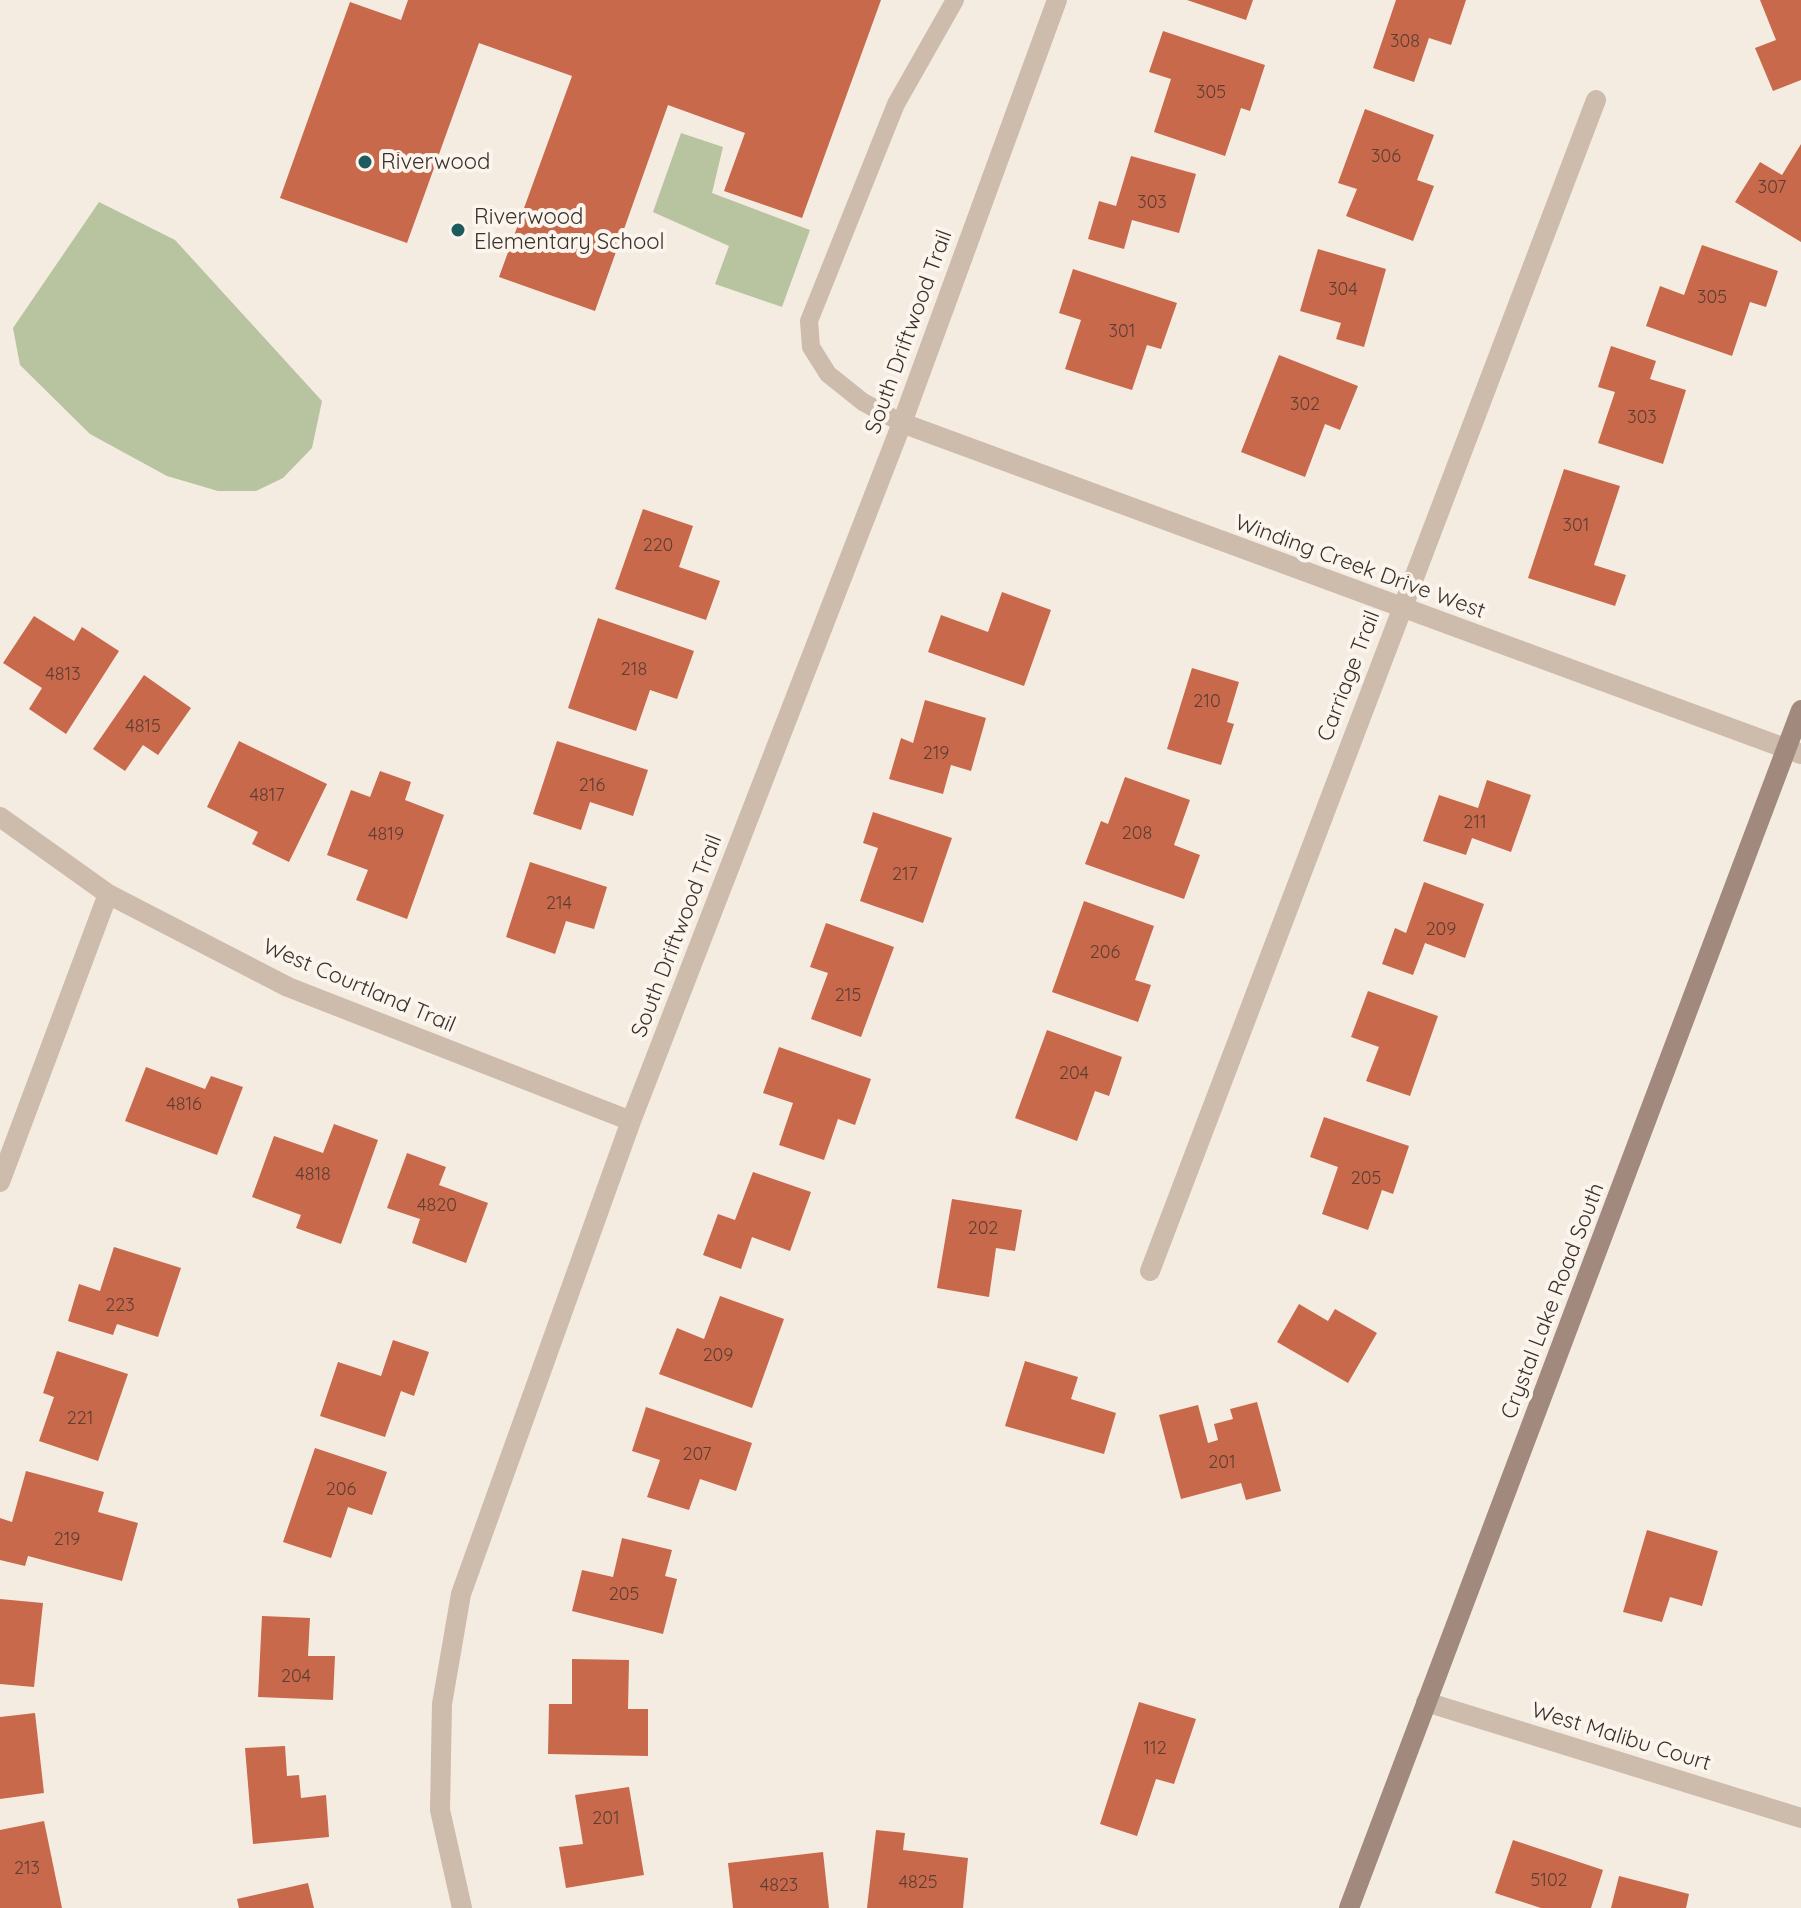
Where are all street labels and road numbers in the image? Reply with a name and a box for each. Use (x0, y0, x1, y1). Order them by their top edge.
street label: South Driftwood Trail (860, 226, 958, 438)
street label: Winding Creek Drive West (1231, 509, 1489, 625)
street label: Carriage Trail (1312, 607, 1386, 745)
street label: South Driftwood Trail (626, 831, 728, 1041)
street label: West Courtland Trail (259, 933, 459, 1039)
street label: Crystal Lake Road South (1496, 1179, 1610, 1423)
street label: West Malibu Court (1528, 1697, 1714, 1777)

